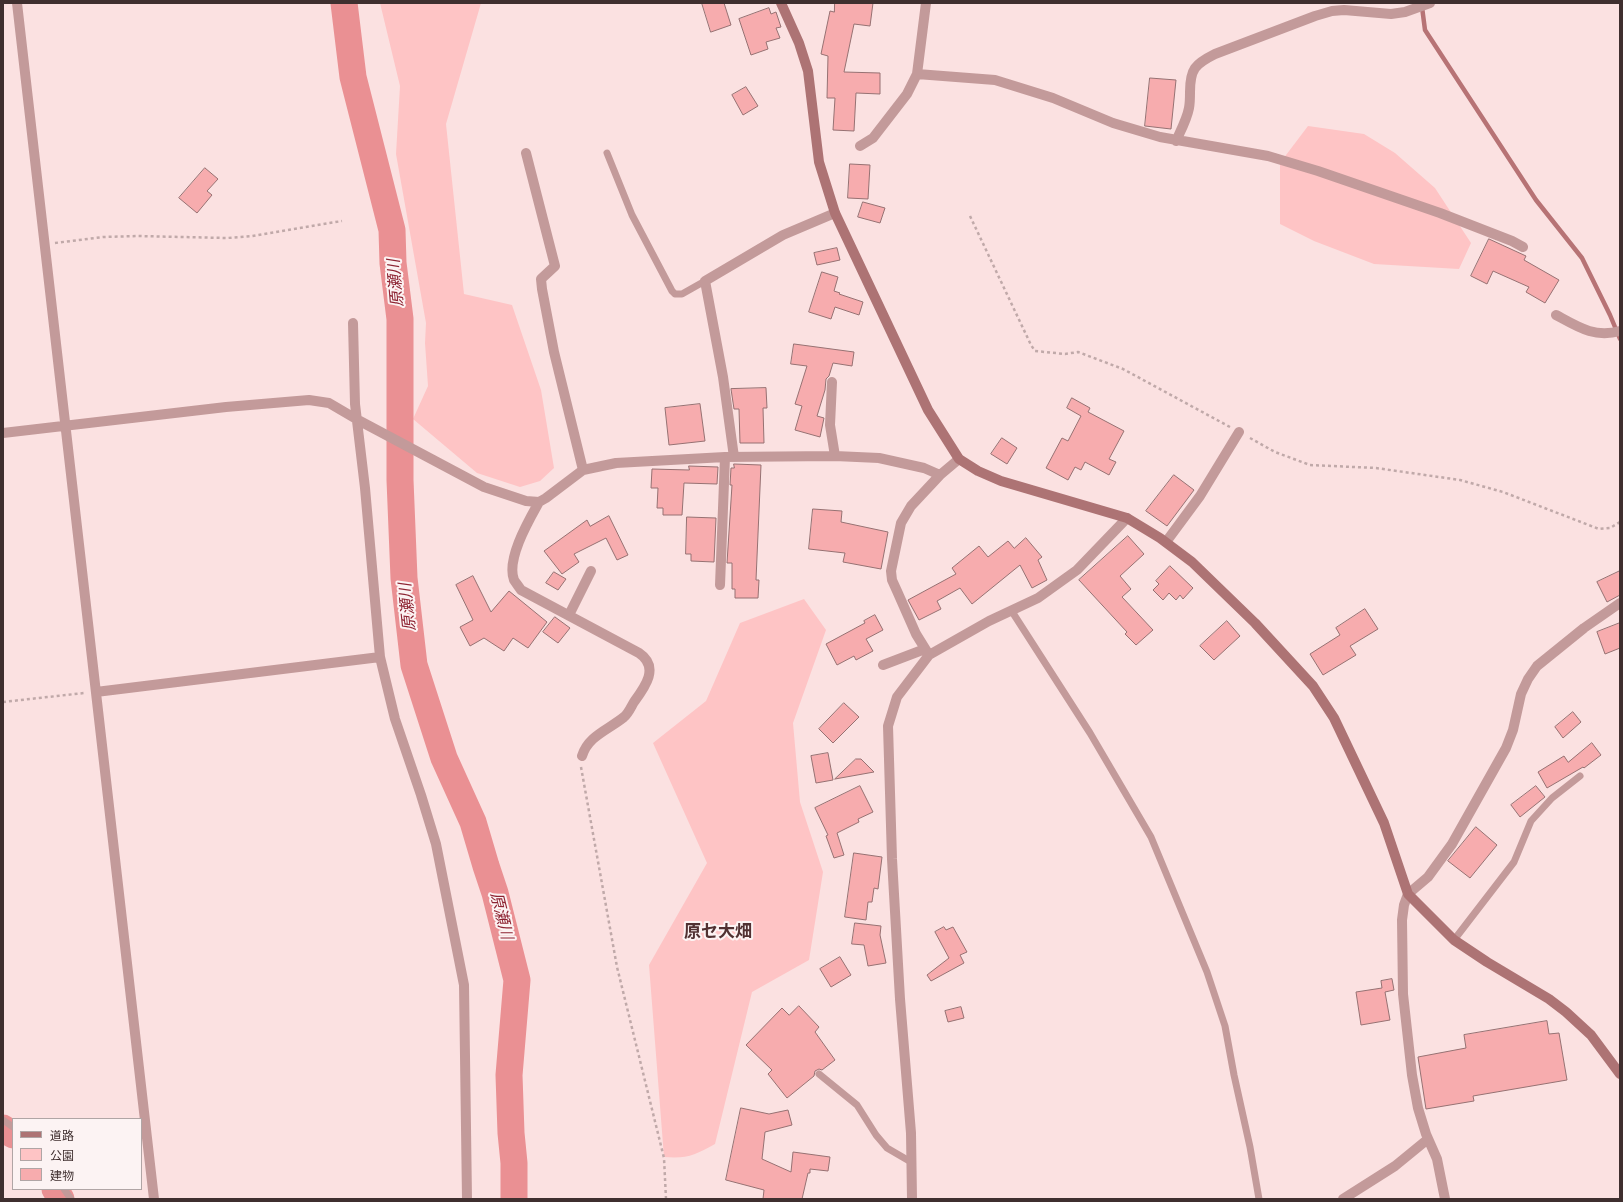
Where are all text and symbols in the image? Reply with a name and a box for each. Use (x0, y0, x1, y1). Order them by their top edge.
water label: 原瀬川 (384, 258, 408, 308)
water label: 原瀬川 (396, 582, 420, 632)
water label: 原瀬川 (486, 890, 516, 942)
district label: 原セ大畑 (684, 922, 752, 942)
legend (12, 1118, 142, 1190)
text: 道路 (50, 1128, 74, 1143)
text: 公園 (50, 1148, 74, 1163)
text: 建物 (50, 1168, 74, 1183)

